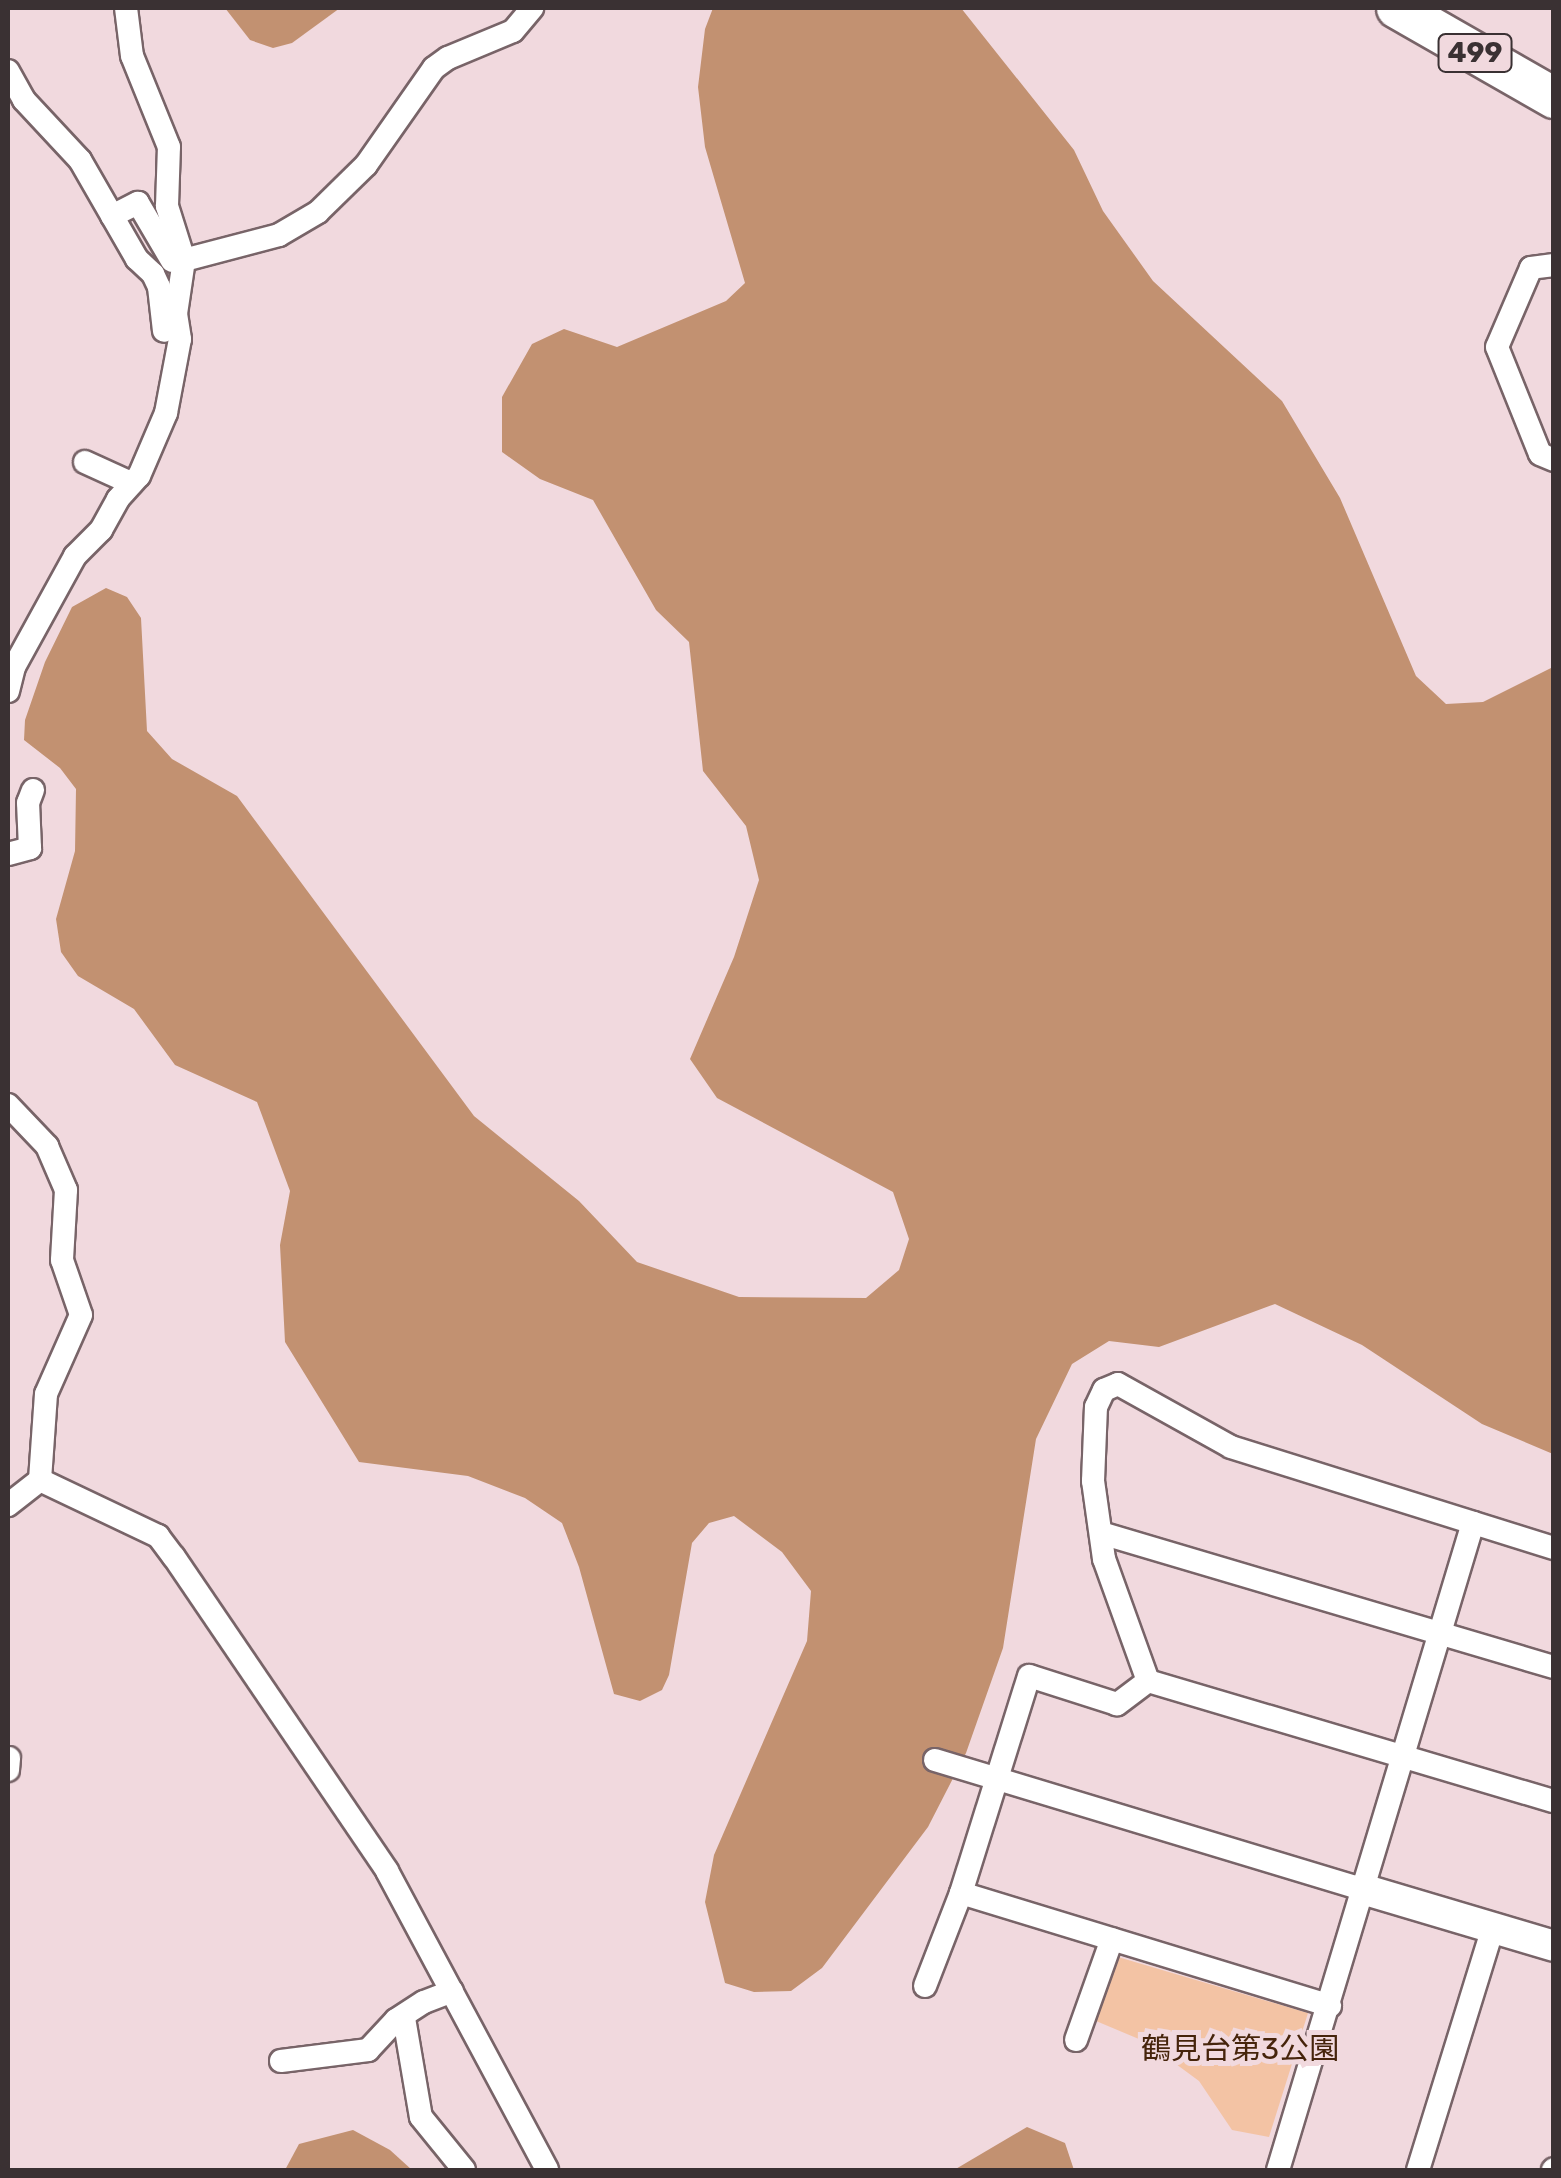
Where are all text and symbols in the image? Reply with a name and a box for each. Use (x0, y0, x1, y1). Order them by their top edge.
road number: 499 (1438, 30, 1512, 76)
park label: 鶴見台第3公園 (1141, 2031, 1339, 2067)

